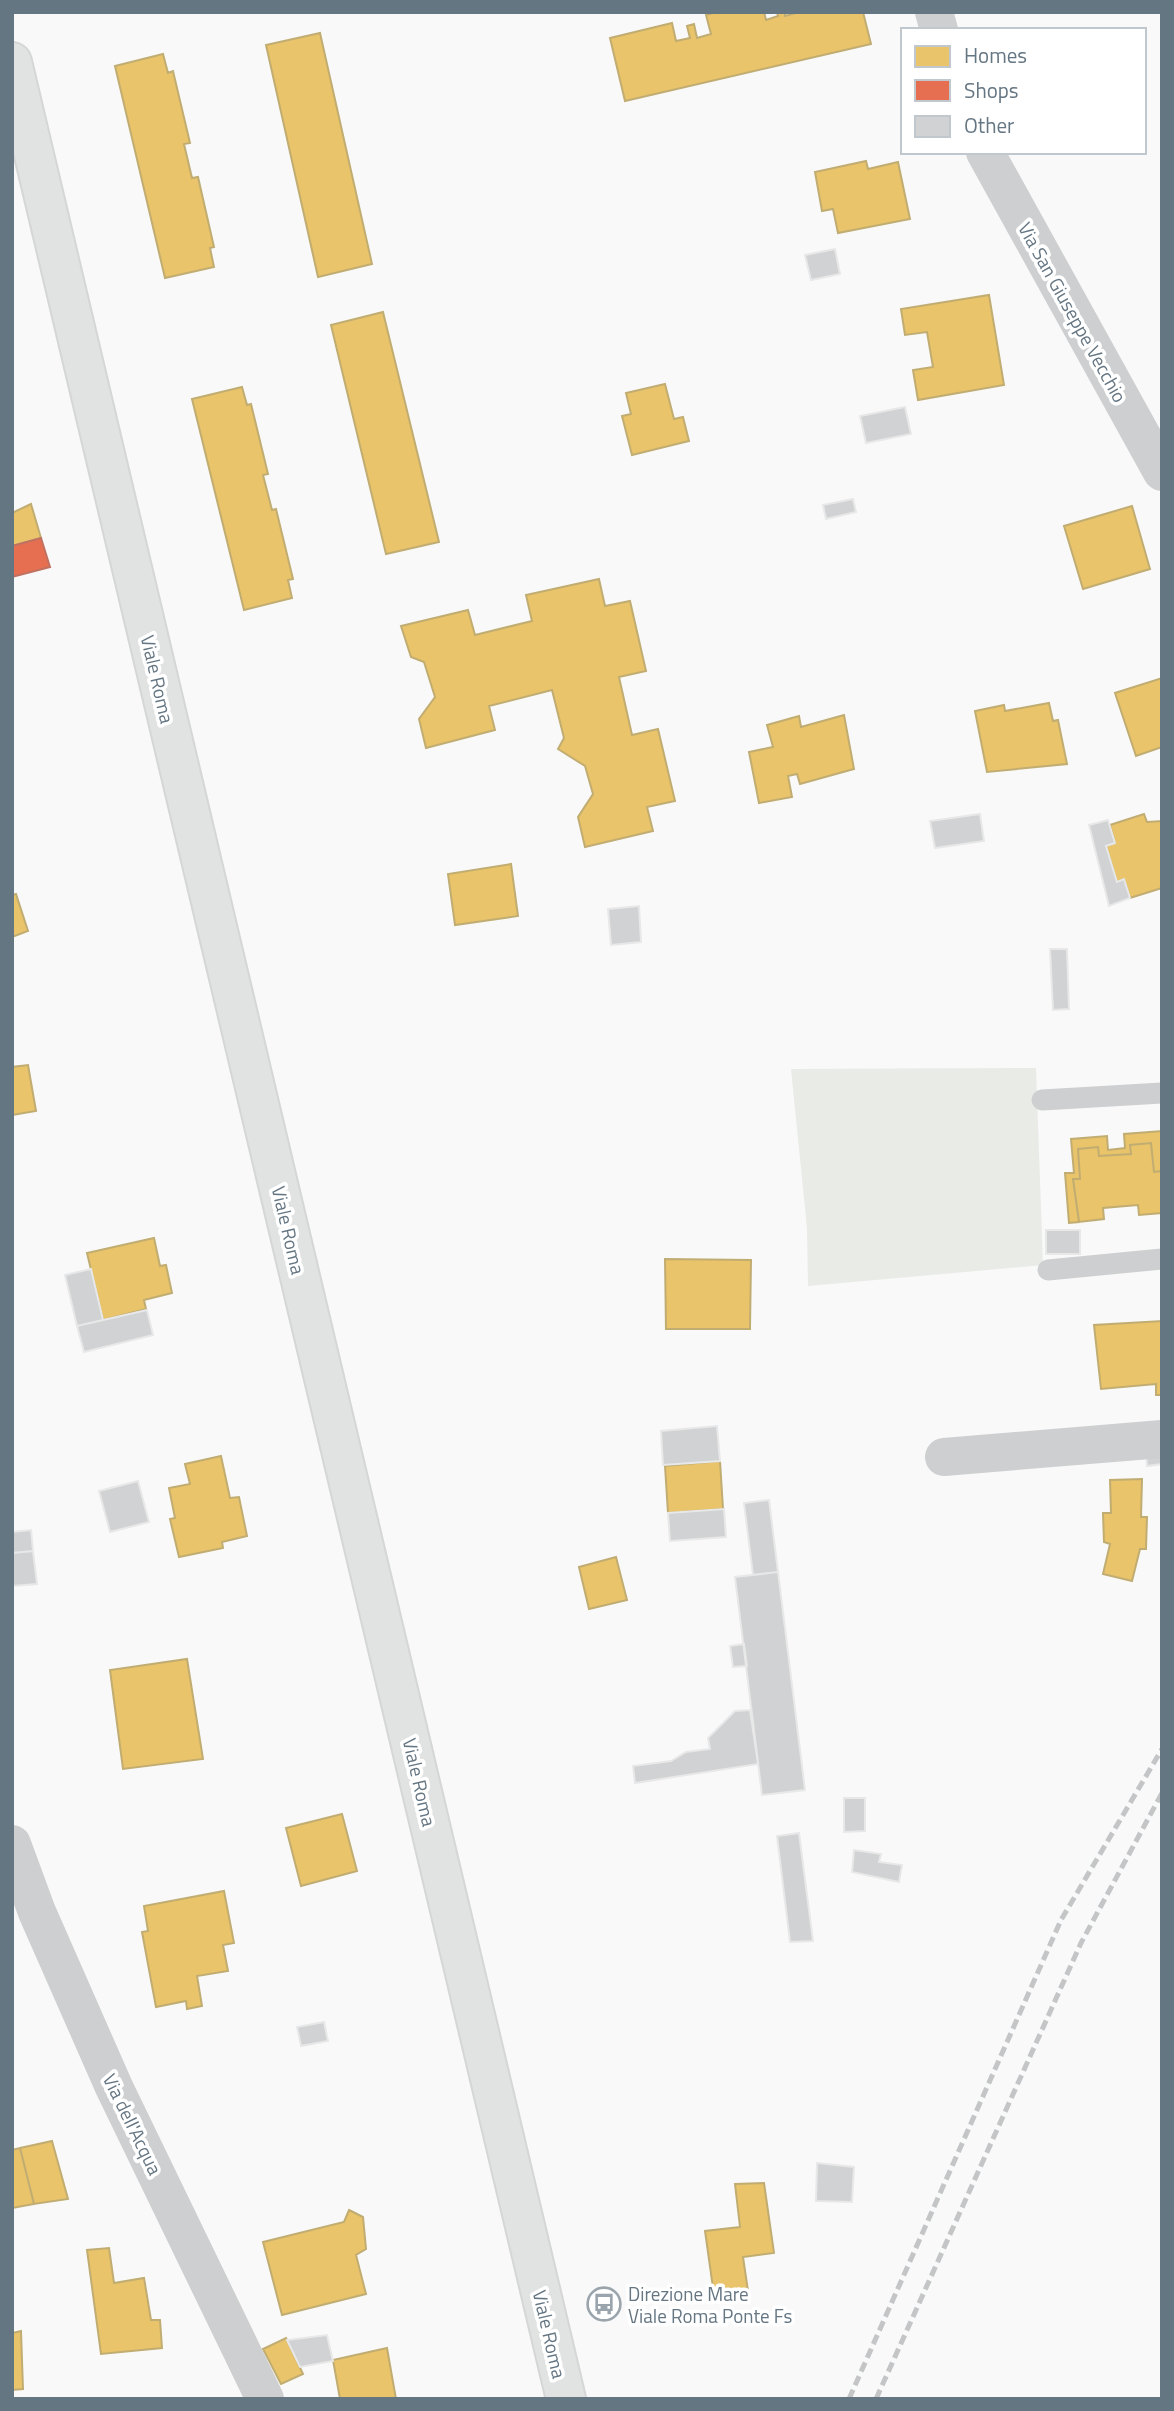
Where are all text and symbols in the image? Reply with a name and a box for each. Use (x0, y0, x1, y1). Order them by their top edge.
legend (901, 28, 1146, 154)
text: Homes (964, 39, 1027, 71)
text: Shops (964, 74, 1019, 106)
text: Other (964, 109, 1014, 141)
street label: Via San Giuseppe Vecchio (1011, 217, 1135, 407)
street label: Viale Roma (134, 632, 182, 727)
street label: Viale Roma (265, 1183, 313, 1278)
street label: Viale Roma (396, 1735, 444, 1830)
street label: Via dell'Acqua (96, 2068, 170, 2180)
place label: Direzione Mare Viale Roma Ponte Fs (628, 2279, 793, 2330)
bus stop icon: Direzione Mare Viale Roma Ponte Fs (585, 2285, 623, 2323)
street label: Viale Roma (526, 2287, 574, 2382)

